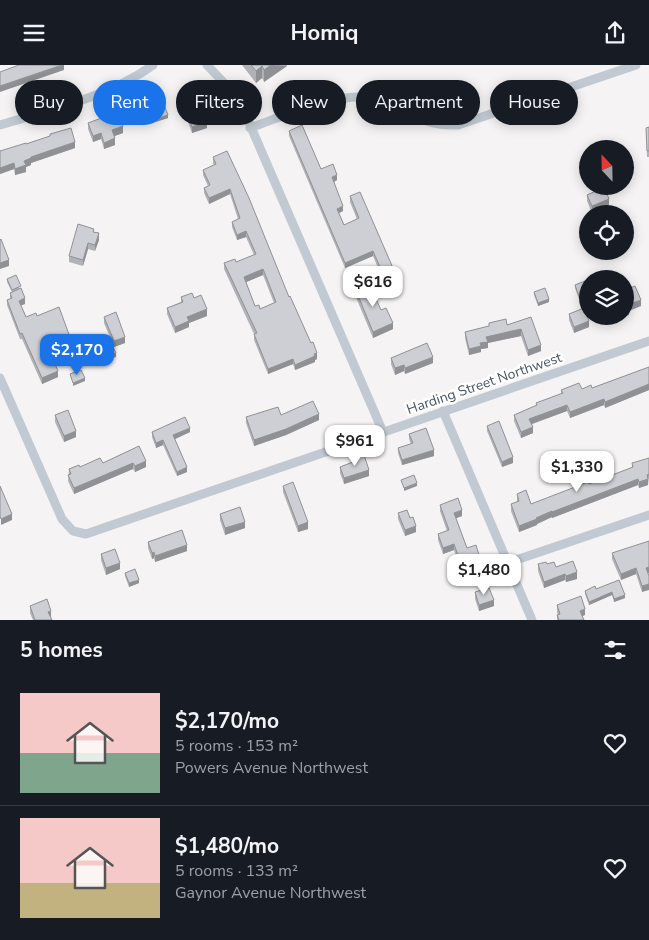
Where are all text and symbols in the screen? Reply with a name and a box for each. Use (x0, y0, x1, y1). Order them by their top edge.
text: Homiq (291, 18, 358, 48)
icon: menu (20, 19, 48, 47)
icon: share (601, 19, 629, 47)
chip: Buy (15, 80, 83, 125)
chip: Rent (93, 80, 166, 125)
chip: Filters (176, 80, 262, 125)
chip: New (272, 80, 346, 125)
chip: Apartment (356, 80, 480, 125)
chip: House (490, 80, 578, 125)
north arrow (579, 140, 634, 195)
map controls (579, 140, 634, 325)
button: locate (579, 205, 634, 260)
pin: $616 (343, 265, 403, 308)
button: layers (579, 270, 634, 325)
text: $616 (354, 271, 392, 293)
pin: $2,170 (36, 333, 118, 376)
text: $2,170 (51, 339, 103, 361)
street label: Harding Street Northwest (404, 348, 564, 419)
pin: $961 (325, 425, 385, 467)
text: $961 (336, 430, 374, 452)
pin: $1,330 (536, 451, 618, 493)
text: $1,330 (551, 456, 603, 478)
pin: $1,480 (443, 553, 525, 596)
text: $1,480 (458, 559, 510, 581)
text: 5 homes (20, 636, 103, 664)
icon: filters (601, 636, 629, 664)
text: $2,170/mo (175, 707, 279, 735)
icon: home (60, 713, 120, 773)
icon: heart (601, 729, 629, 757)
text: 5 rooms · 153 m² (175, 735, 298, 757)
text: Powers Avenue Northwest (175, 757, 368, 779)
text: $1,480/mo (175, 832, 279, 860)
icon: home (60, 838, 120, 898)
icon: heart (601, 854, 629, 882)
text: 5 rooms · 133 m² (175, 860, 298, 882)
text: Gaynor Avenue Northwest (175, 882, 366, 904)

